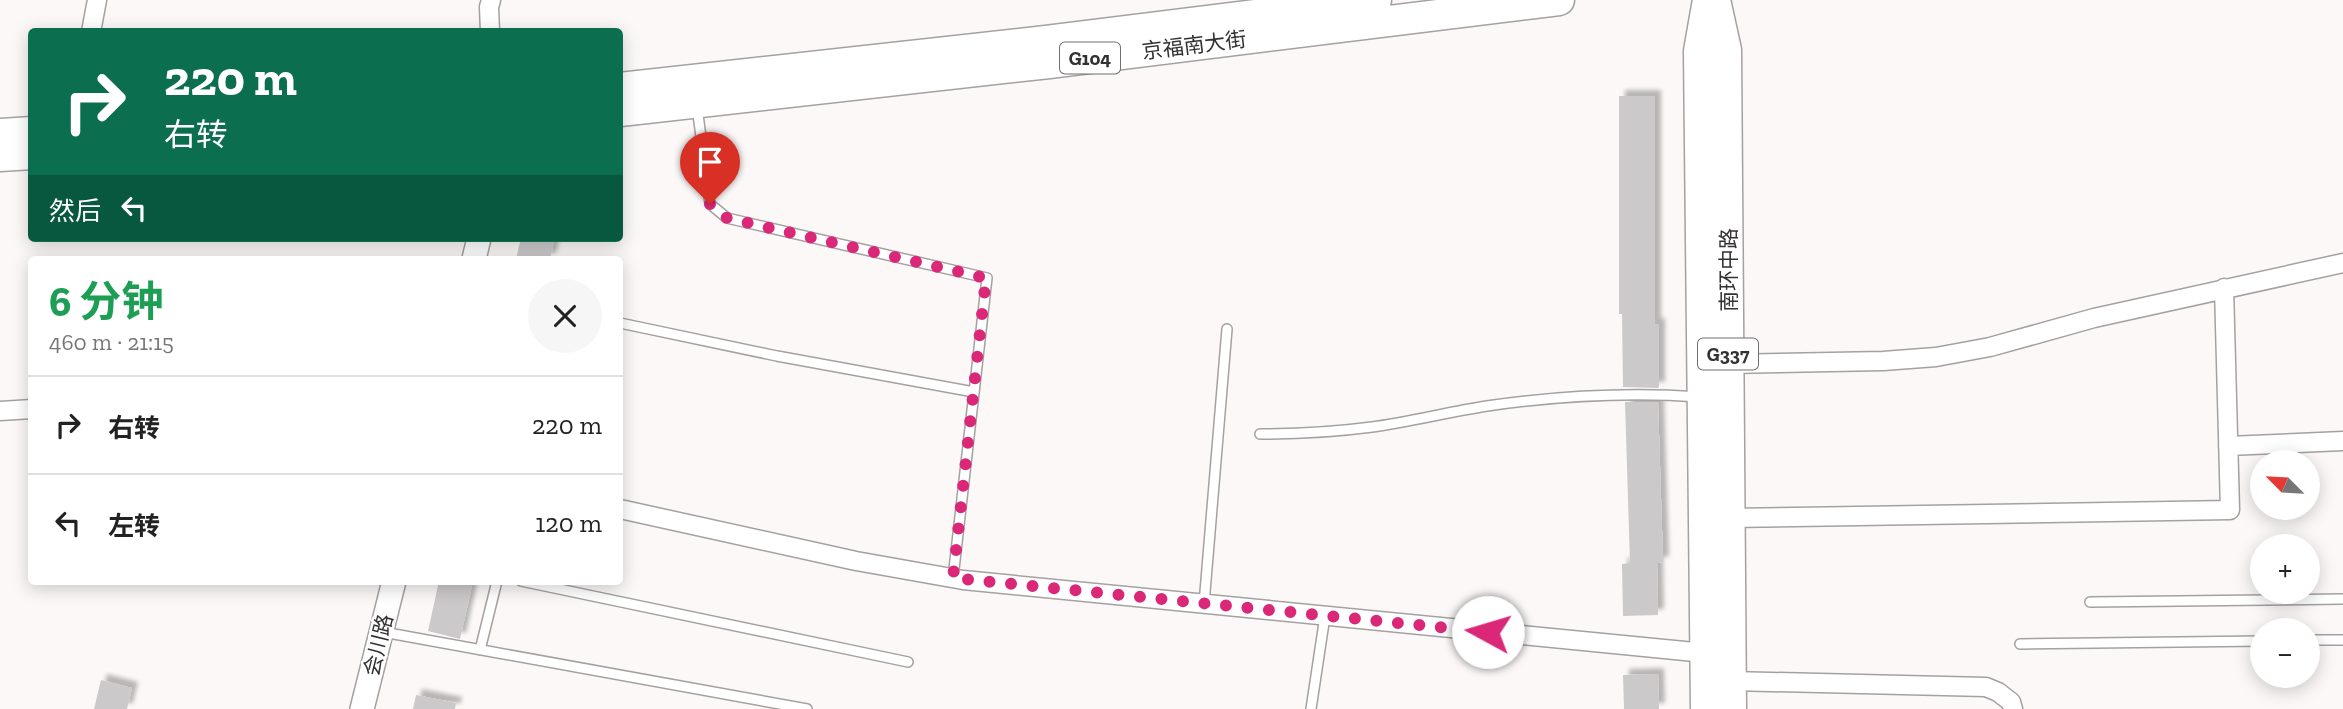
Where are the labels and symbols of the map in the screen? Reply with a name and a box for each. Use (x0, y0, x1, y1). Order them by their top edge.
street label: 京福南大街 (1140, 26, 1248, 64)
road number: G104 (1060, 43, 1120, 74)
pin (680, 132, 740, 204)
street label: 南环中路 (1716, 228, 1741, 312)
road number: G337 (1698, 338, 1758, 370)
north arrow (2250, 450, 2320, 520)
position arrow (1451, 595, 1525, 669)
street label: 会川路 (358, 611, 398, 679)

